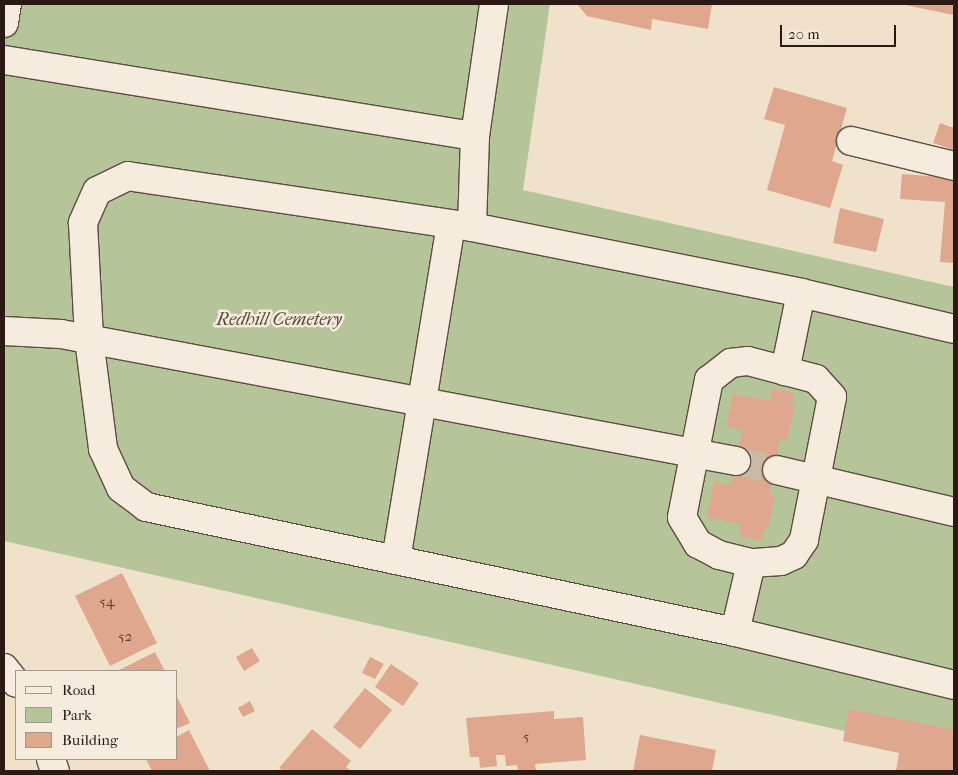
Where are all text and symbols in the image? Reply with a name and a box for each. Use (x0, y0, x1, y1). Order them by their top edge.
scale bar (783, 15, 899, 47)
text: 20 m (788, 25, 820, 43)
park label: Redhill Cemetery (216, 309, 342, 331)
house number: 54 (99, 593, 115, 611)
house number: 52 (118, 628, 132, 646)
legend (15, 670, 178, 760)
text: Road (62, 681, 95, 699)
text: Park (62, 706, 92, 724)
house number: 5 (523, 728, 529, 746)
text: Building (62, 731, 118, 749)

